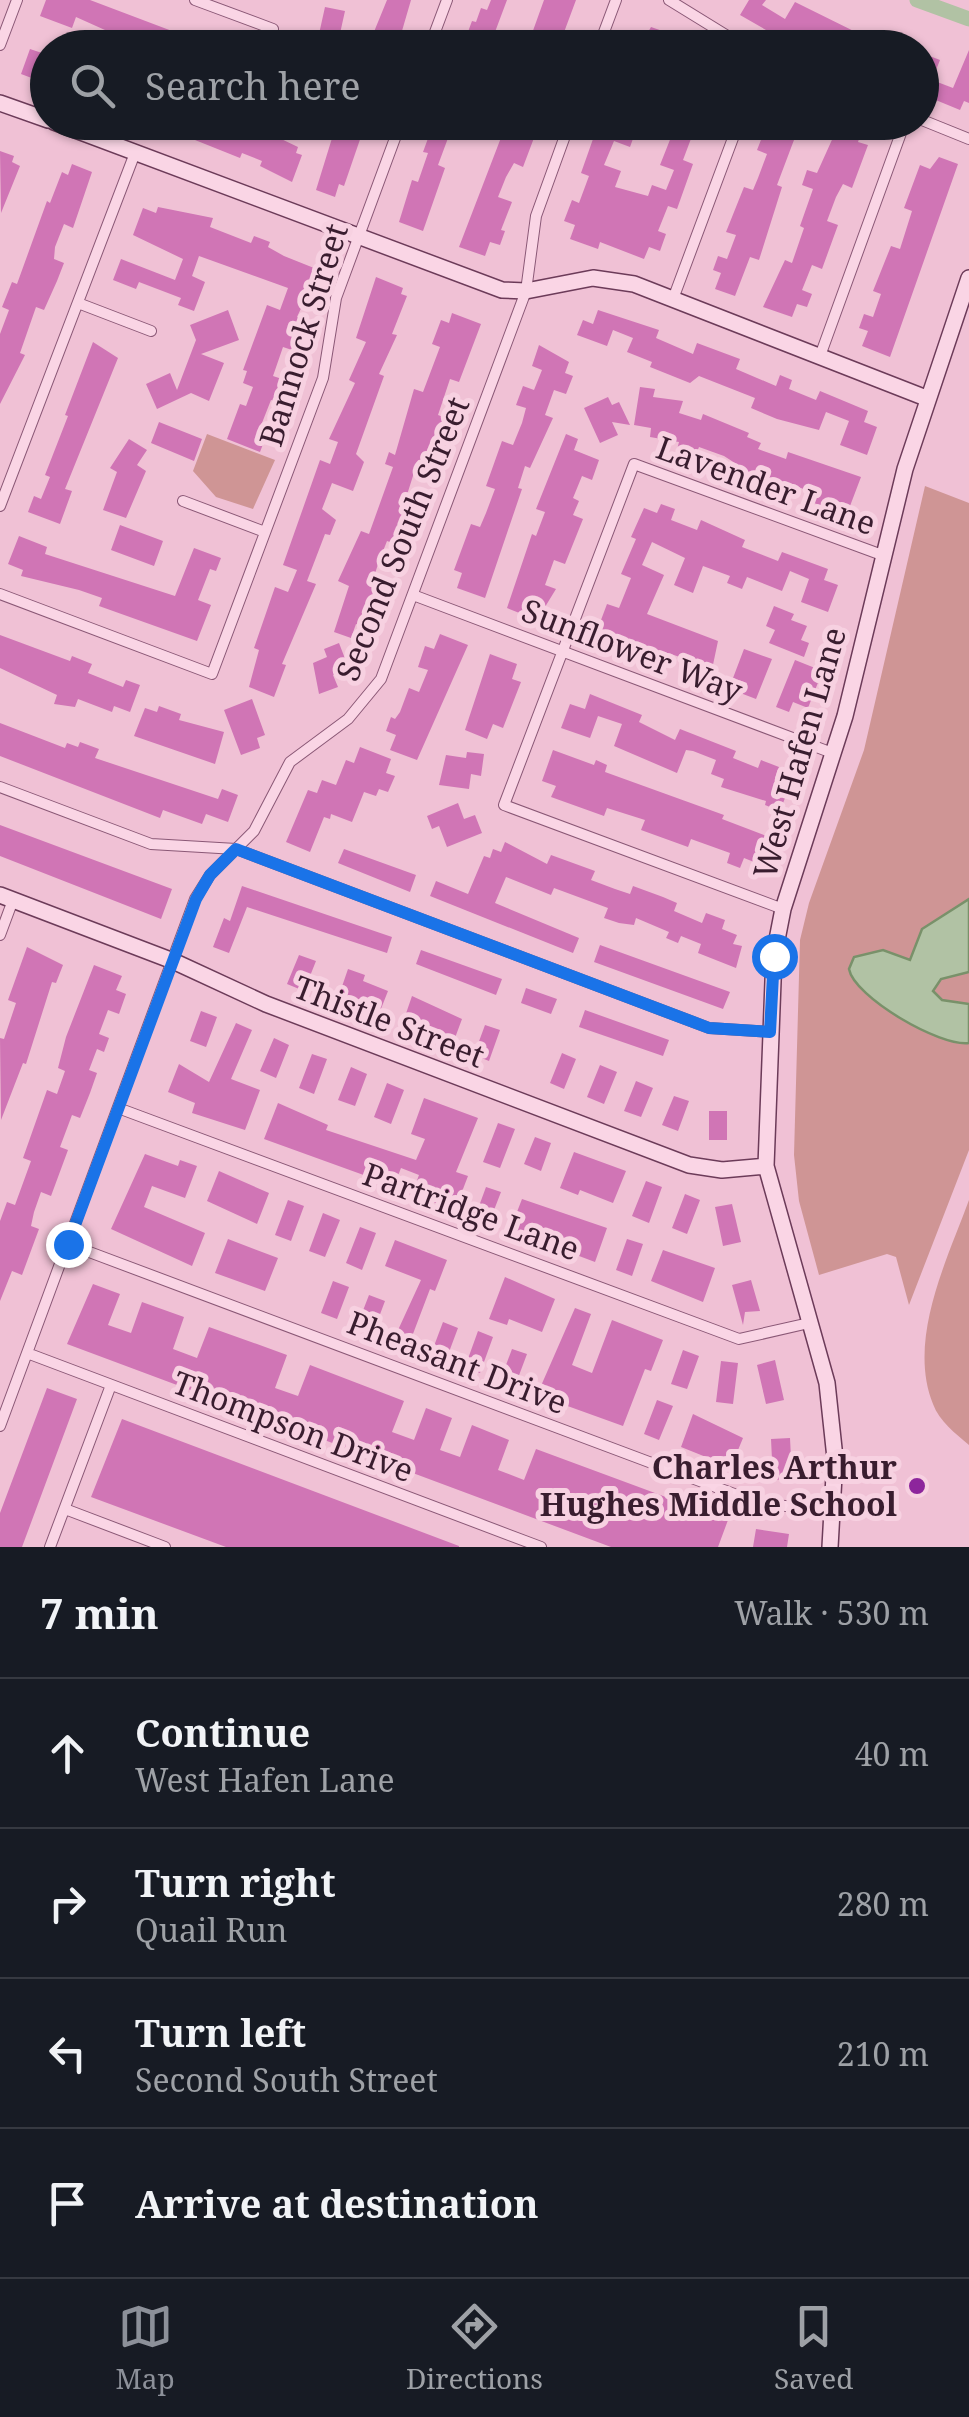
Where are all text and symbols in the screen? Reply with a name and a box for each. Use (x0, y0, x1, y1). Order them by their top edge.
search box (30, 30, 939, 140)
icon: search (65, 58, 120, 113)
text: Search here (145, 59, 361, 111)
street label: Bannock Street (248, 218, 357, 451)
street label: Second South Street (325, 390, 478, 687)
street label: Lavender Lane (651, 425, 882, 544)
street label: Sunflower Way (516, 588, 750, 712)
street label: West Hafen Lane (742, 622, 855, 883)
route start (752, 934, 798, 980)
street label: Thistle Street (288, 965, 491, 1077)
street label: Partridge Lane (357, 1152, 586, 1270)
route end (46, 1222, 92, 1268)
street label: Pheasant Drive (342, 1300, 573, 1423)
street label: Thompson Drive (167, 1360, 420, 1491)
place label: Charles Arthur Hughes Middle School (540, 1445, 897, 1525)
marker: Charles Arthur Hughes Middle School (906, 1475, 928, 1497)
text: 7 min (40, 1584, 159, 1641)
text: Walk · 530 m (734, 1591, 929, 1634)
text: Continue (135, 1706, 310, 1758)
icon: ahead (40, 1726, 95, 1781)
text: 40 m (855, 1732, 929, 1775)
text: West Hafen Lane (135, 1758, 395, 1801)
text: Turn right (135, 1856, 336, 1908)
icon: right (40, 1876, 95, 1931)
text: 280 m (837, 1882, 929, 1925)
text: Quail Run (135, 1908, 288, 1951)
text: Turn left (135, 2006, 306, 2058)
icon: left (40, 2026, 95, 2081)
text: 210 m (837, 2032, 929, 2075)
text: Second South Street (135, 2058, 438, 2101)
icon: arrive (40, 2176, 95, 2231)
text: Arrive at destination (135, 2177, 539, 2229)
tab: Map (116, 2299, 175, 2397)
tab: Directions (406, 2299, 543, 2397)
tab: Saved (774, 2299, 853, 2397)

